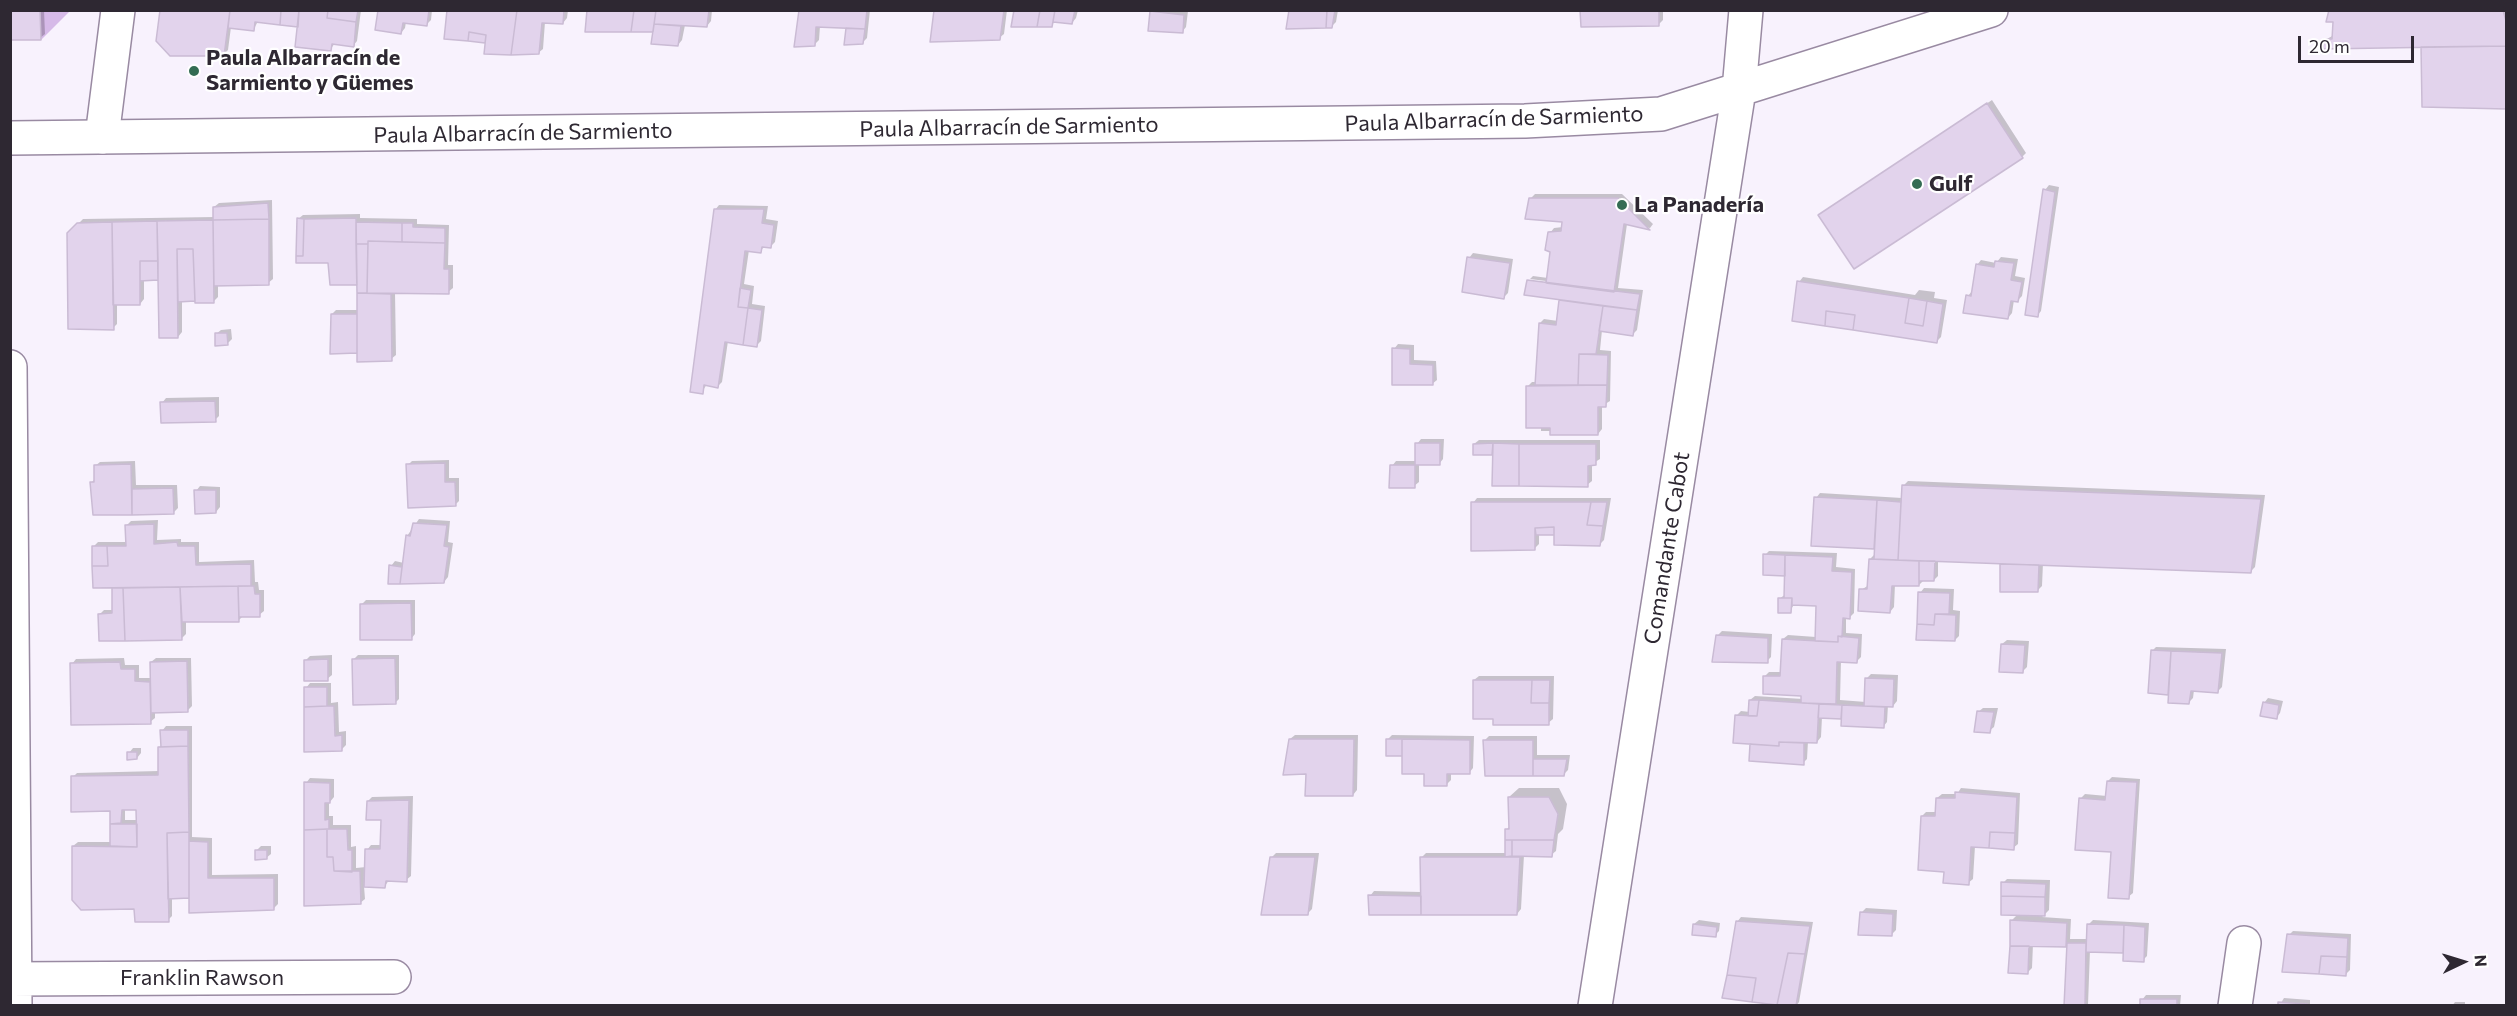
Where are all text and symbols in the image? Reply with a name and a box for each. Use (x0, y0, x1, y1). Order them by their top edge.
scale bar (2301, 24, 2416, 62)
text: 20 m (2309, 35, 2350, 57)
place label: Paula Albarracín de Sarmiento y Güemes (206, 45, 414, 96)
marker: Paula Albarracín de Sarmiento y Güemes (187, 64, 201, 78)
street label: Paula Albarracín de Sarmiento (1344, 101, 1644, 137)
street label: Paula Albarracín de Sarmiento (859, 111, 1159, 143)
street label: Paula Albarracín de Sarmiento (373, 117, 673, 149)
place label: Gulf (1929, 171, 1973, 197)
marker: Gulf (1910, 177, 1924, 191)
place label: La Panadería (1634, 192, 1764, 218)
marker: La Panadería (1615, 198, 1629, 212)
street label: Comandante Cabot (1639, 450, 1695, 646)
north arrow (2433, 932, 2493, 992)
text: N (2472, 954, 2491, 967)
street label: Franklin Rawson (120, 965, 284, 991)

